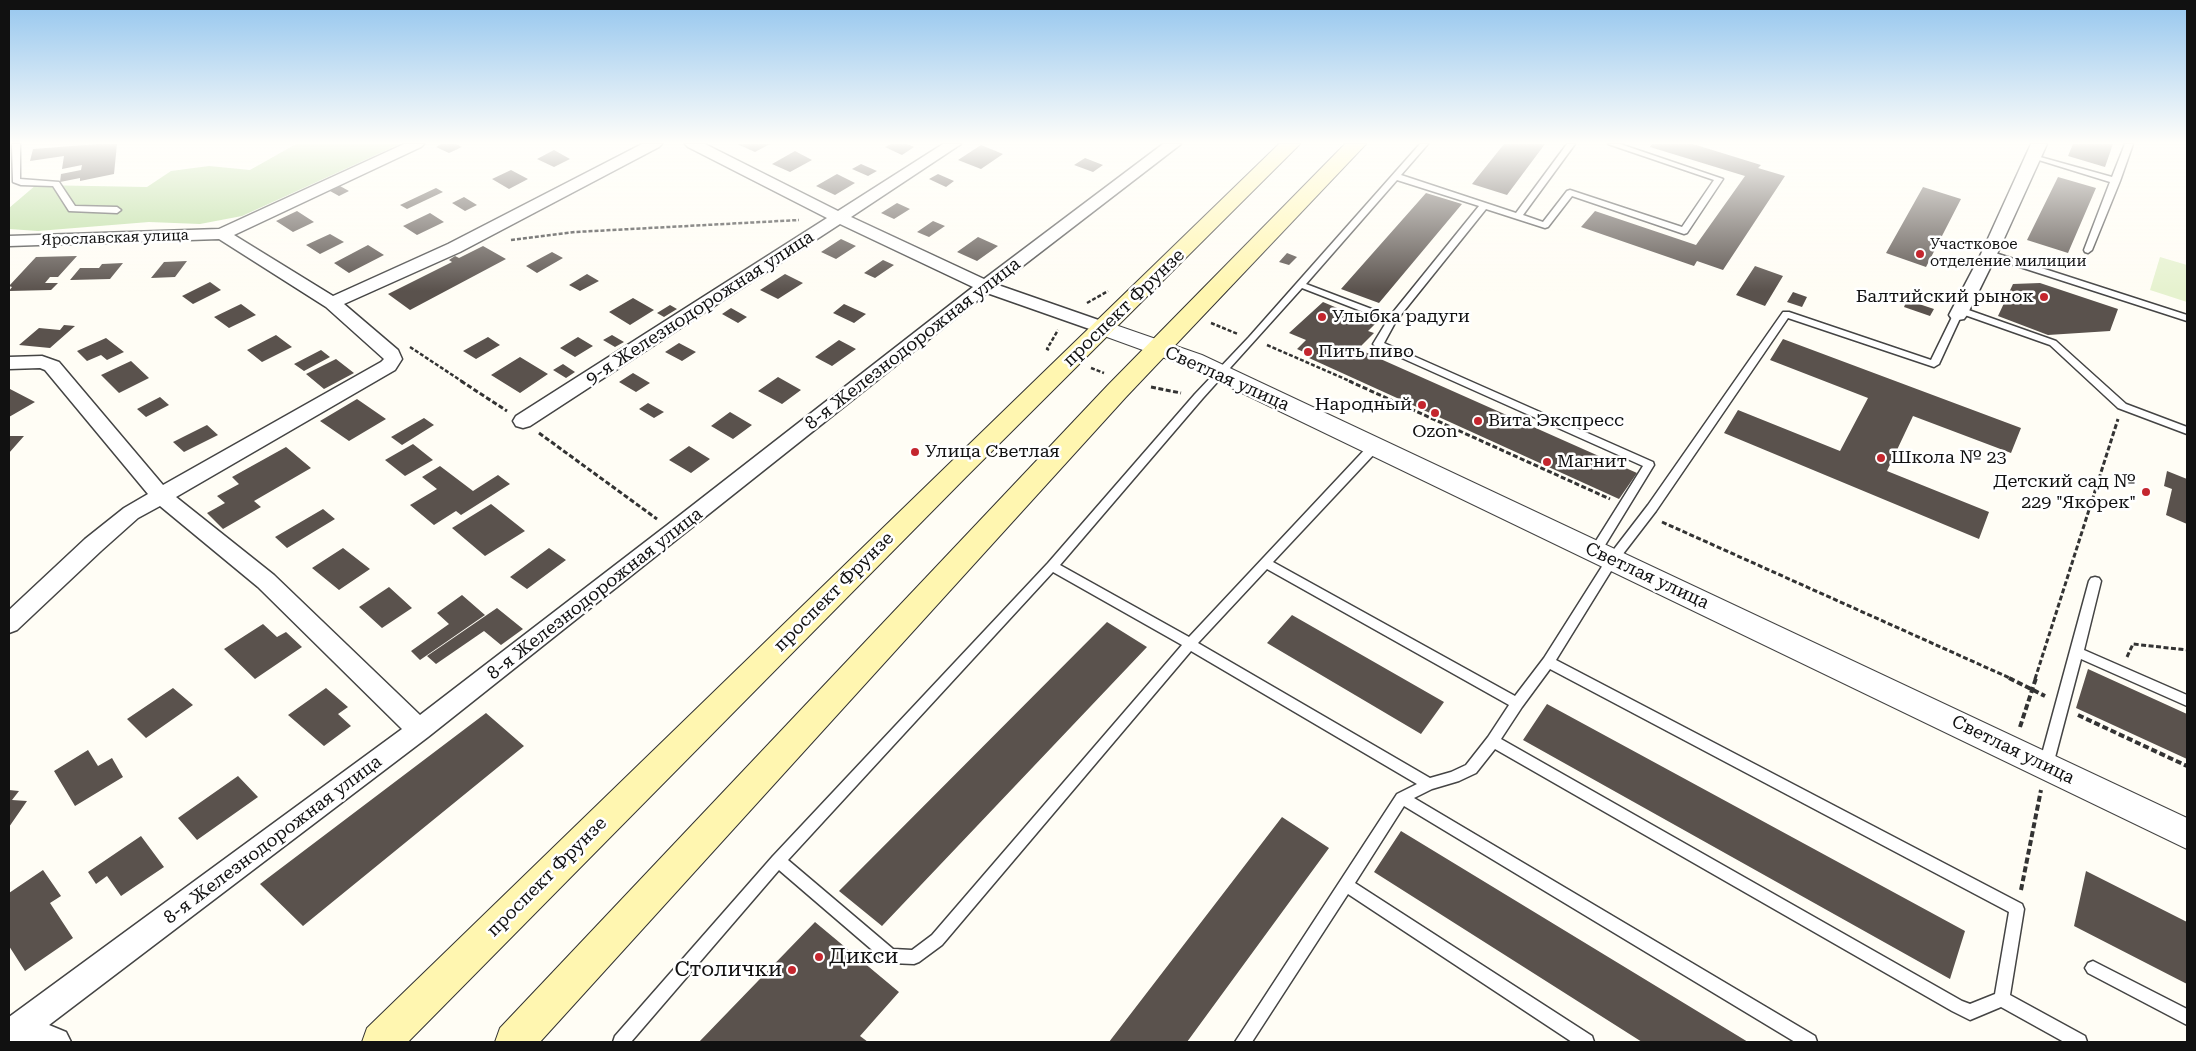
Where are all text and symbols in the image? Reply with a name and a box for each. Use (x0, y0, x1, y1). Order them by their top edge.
street label: Ярославская улица (41, 226, 189, 250)
street label: 9-я Железнодорожная улица (582, 226, 818, 390)
place label: Участковое отделение милиции (1930, 236, 2086, 271)
street label: проспект Фрунзе (1059, 245, 1189, 371)
marker: Участковое отделение милиции (1914, 248, 1926, 260)
street label: 8-я Железнодорожная улица (801, 253, 1025, 435)
place label: Балтийский рынок (1856, 286, 2034, 308)
marker: Балтийский рынок (2038, 291, 2050, 303)
place label: Улыбка радуги (1332, 306, 1470, 328)
marker: Улыбка радуги (1316, 311, 1328, 323)
place label: Пить пиво (1318, 341, 1414, 363)
street label: Светлая улица (1161, 342, 1293, 416)
marker: Пить пиво (1302, 346, 1314, 358)
place label: Народный (1315, 394, 1412, 416)
marker: Народный (1416, 399, 1428, 411)
marker: Ozon (1429, 407, 1441, 419)
place label: Вита Экспресс (1488, 410, 1624, 432)
marker: Вита Экспресс (1472, 415, 1484, 427)
place label: Ozon (1412, 421, 1458, 443)
place label: Улица Светлая (925, 441, 1060, 463)
marker: Улица Светлая (909, 446, 921, 458)
place label: Школа № 23 (1891, 447, 2007, 469)
place label: Магнит (1557, 451, 1627, 473)
marker: Школа № 23 (1875, 452, 1887, 464)
marker: Магнит (1541, 456, 1553, 468)
place label: Детский сад № 229 "Якорек" (1993, 471, 2136, 514)
marker: Детский сад № 229 "Якорек" (2140, 486, 2152, 498)
street label: 8-я Железнодорожная улица (483, 503, 707, 685)
street label: проспект Фрунзе (770, 528, 898, 656)
street label: Светлая улица (1582, 538, 1712, 614)
street label: Светлая улица (1948, 711, 2078, 789)
street label: 8-я Железнодорожная улица (160, 751, 386, 929)
street label: проспект Фрунзе (483, 813, 611, 941)
place label: Дикси (829, 944, 898, 970)
marker: Дикси (813, 951, 825, 963)
place label: Столички (675, 957, 782, 983)
marker: Столички (786, 964, 798, 976)

